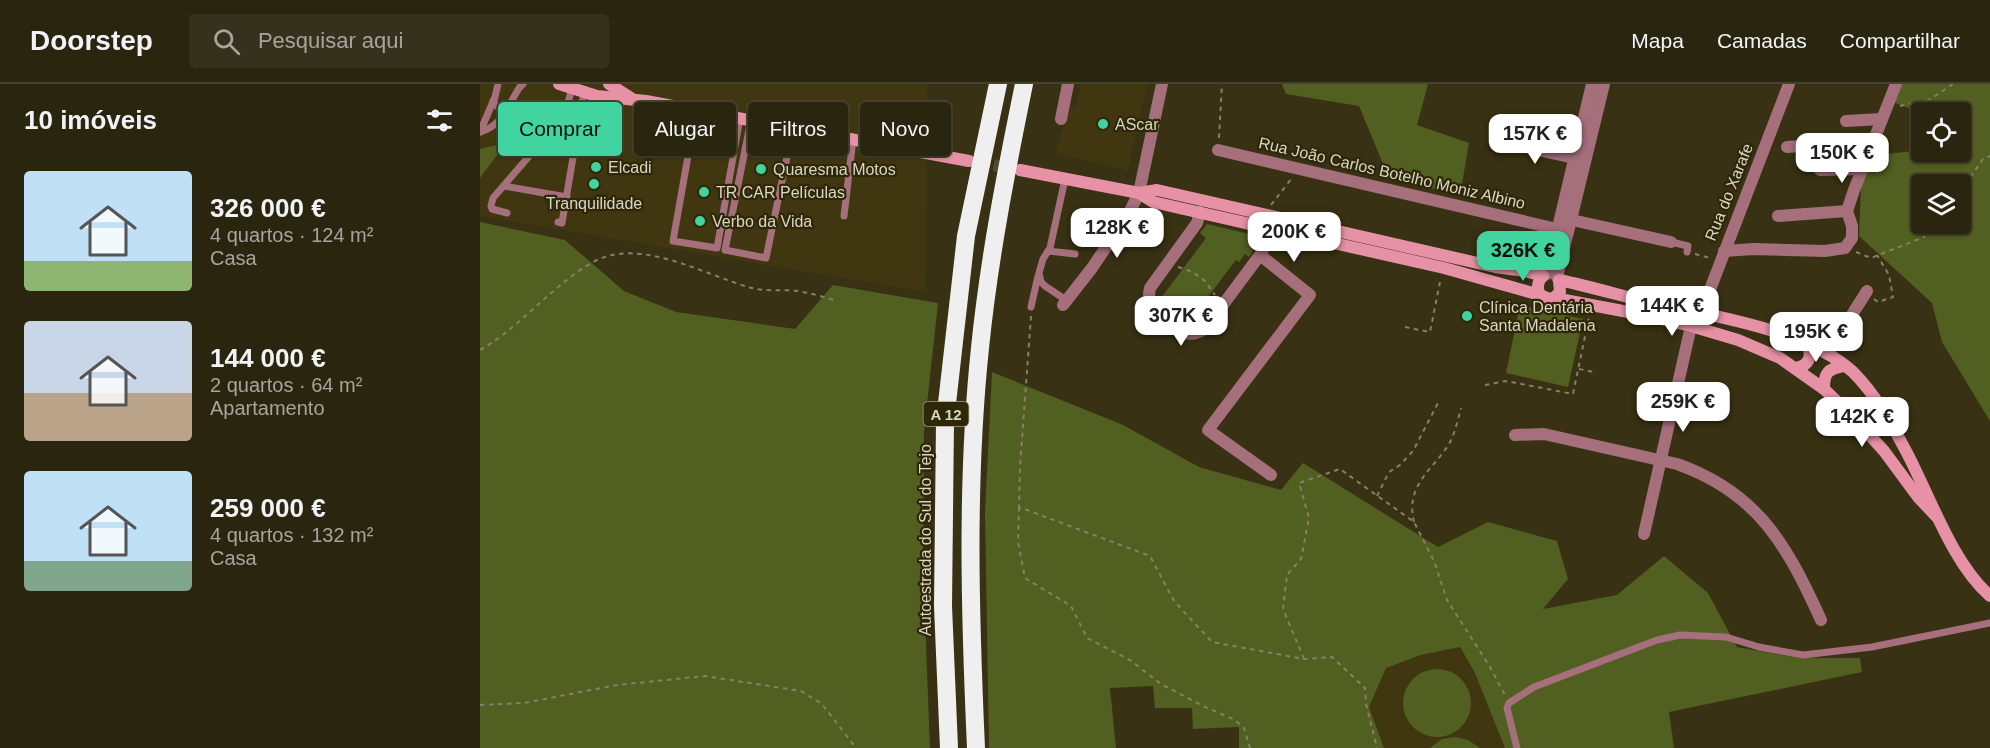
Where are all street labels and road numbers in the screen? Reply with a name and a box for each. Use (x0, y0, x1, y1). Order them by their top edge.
street label: Rua João Carlos Botelho Moniz Albino (1257, 134, 1527, 212)
street label: Rua do Xarafe (1702, 141, 1756, 243)
road number: A 12 (924, 402, 968, 426)
street label: Autoestrada do Sul do Tejo (917, 444, 934, 636)

